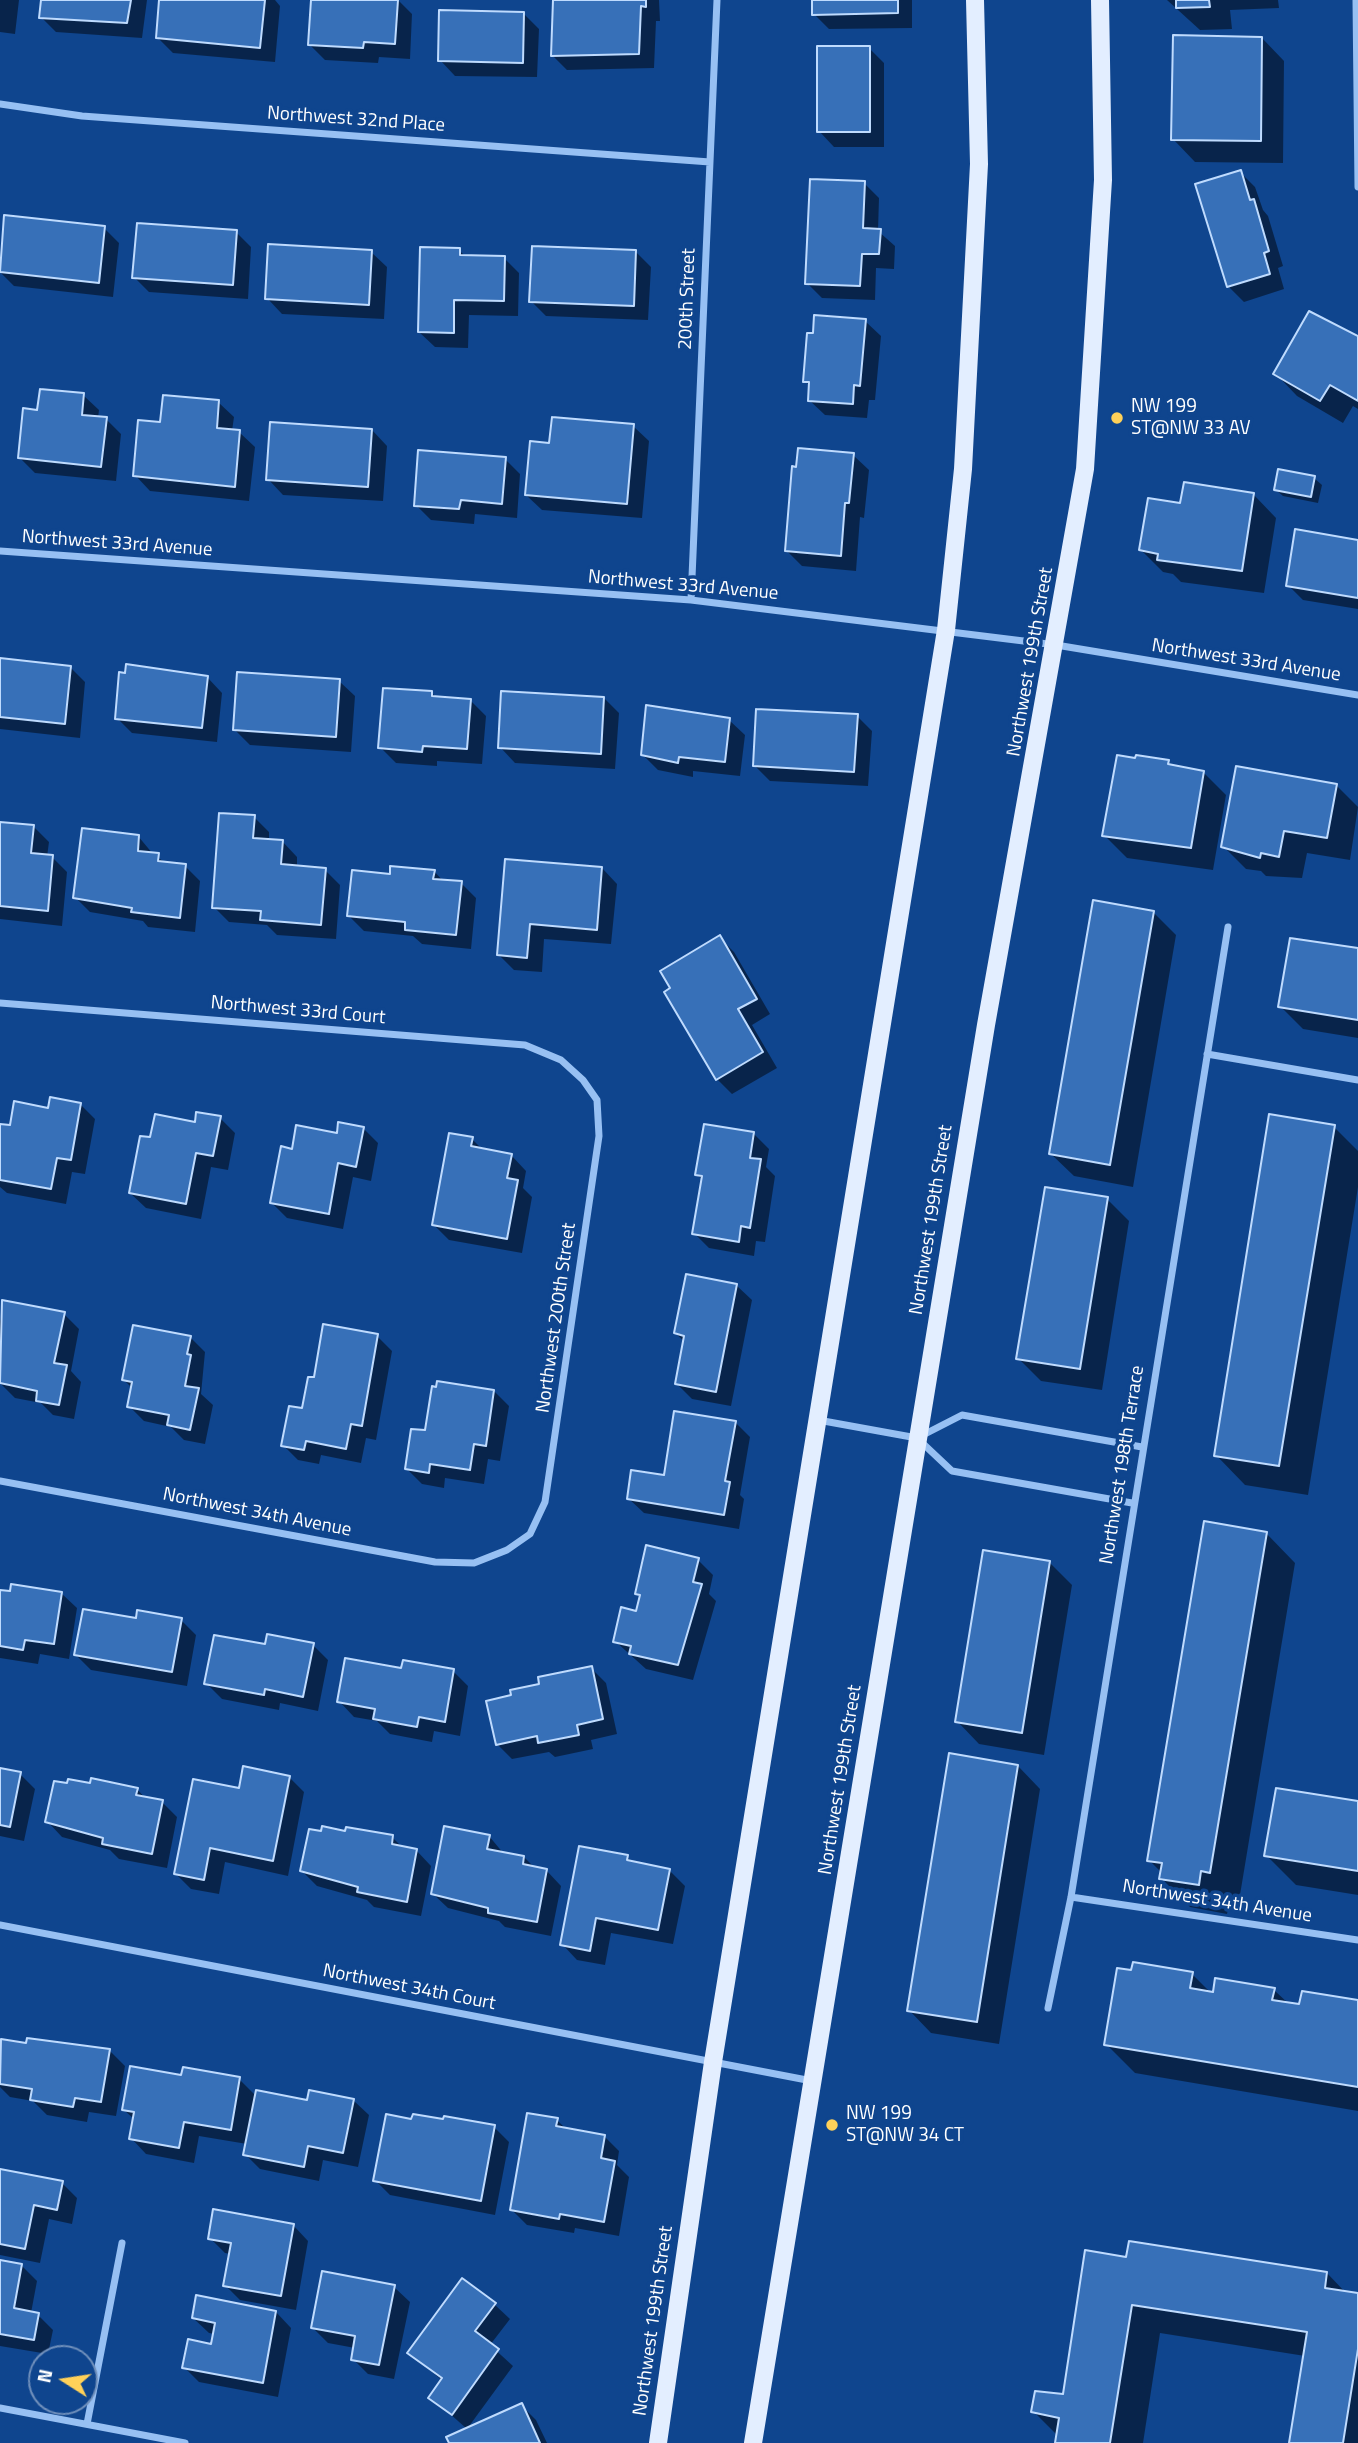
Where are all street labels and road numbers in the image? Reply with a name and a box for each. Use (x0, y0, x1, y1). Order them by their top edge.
street label: Northwest 32nd Place (266, 102, 446, 138)
street label: 200th Street (675, 248, 701, 350)
street label: Northwest 33rd Avenue (21, 526, 213, 562)
street label: Northwest 33rd Avenue (587, 566, 779, 606)
street label: Northwest 199th Street (1003, 566, 1059, 758)
street label: Northwest 33rd Avenue (1150, 635, 1342, 687)
street label: Northwest 33rd Court (210, 992, 386, 1030)
street label: Northwest 199th Street (906, 1124, 958, 1316)
street label: Northwest 200th Street (532, 1221, 582, 1415)
street label: Northwest 198th Terrace (1096, 1364, 1150, 1566)
street label: Northwest 34th Avenue (161, 1484, 353, 1542)
street label: Northwest 199th Street (815, 1684, 867, 1876)
street label: Northwest 34th Avenue (1121, 1876, 1313, 1928)
street label: Northwest 34th Court (321, 1960, 497, 2016)
street label: Northwest 199th Street (629, 2224, 679, 2418)

